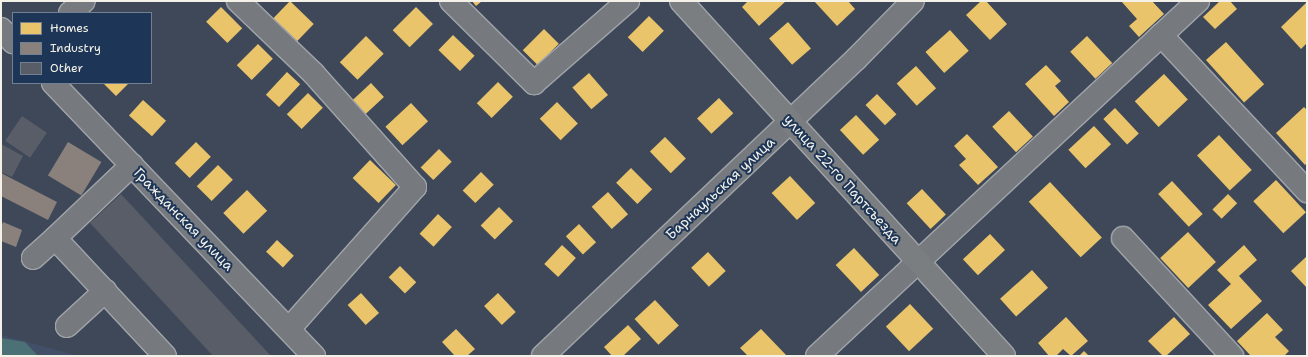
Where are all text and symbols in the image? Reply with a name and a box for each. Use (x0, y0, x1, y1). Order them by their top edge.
legend (12, 12, 152, 84)
text: Homes (50, 20, 89, 36)
text: Industry (50, 40, 101, 56)
text: Other (50, 60, 83, 76)
street label: улица 22-го Партсъезда (780, 111, 906, 247)
street label: Барнаульская улица (662, 133, 778, 243)
street label: Гражданская улица (131, 164, 237, 274)

